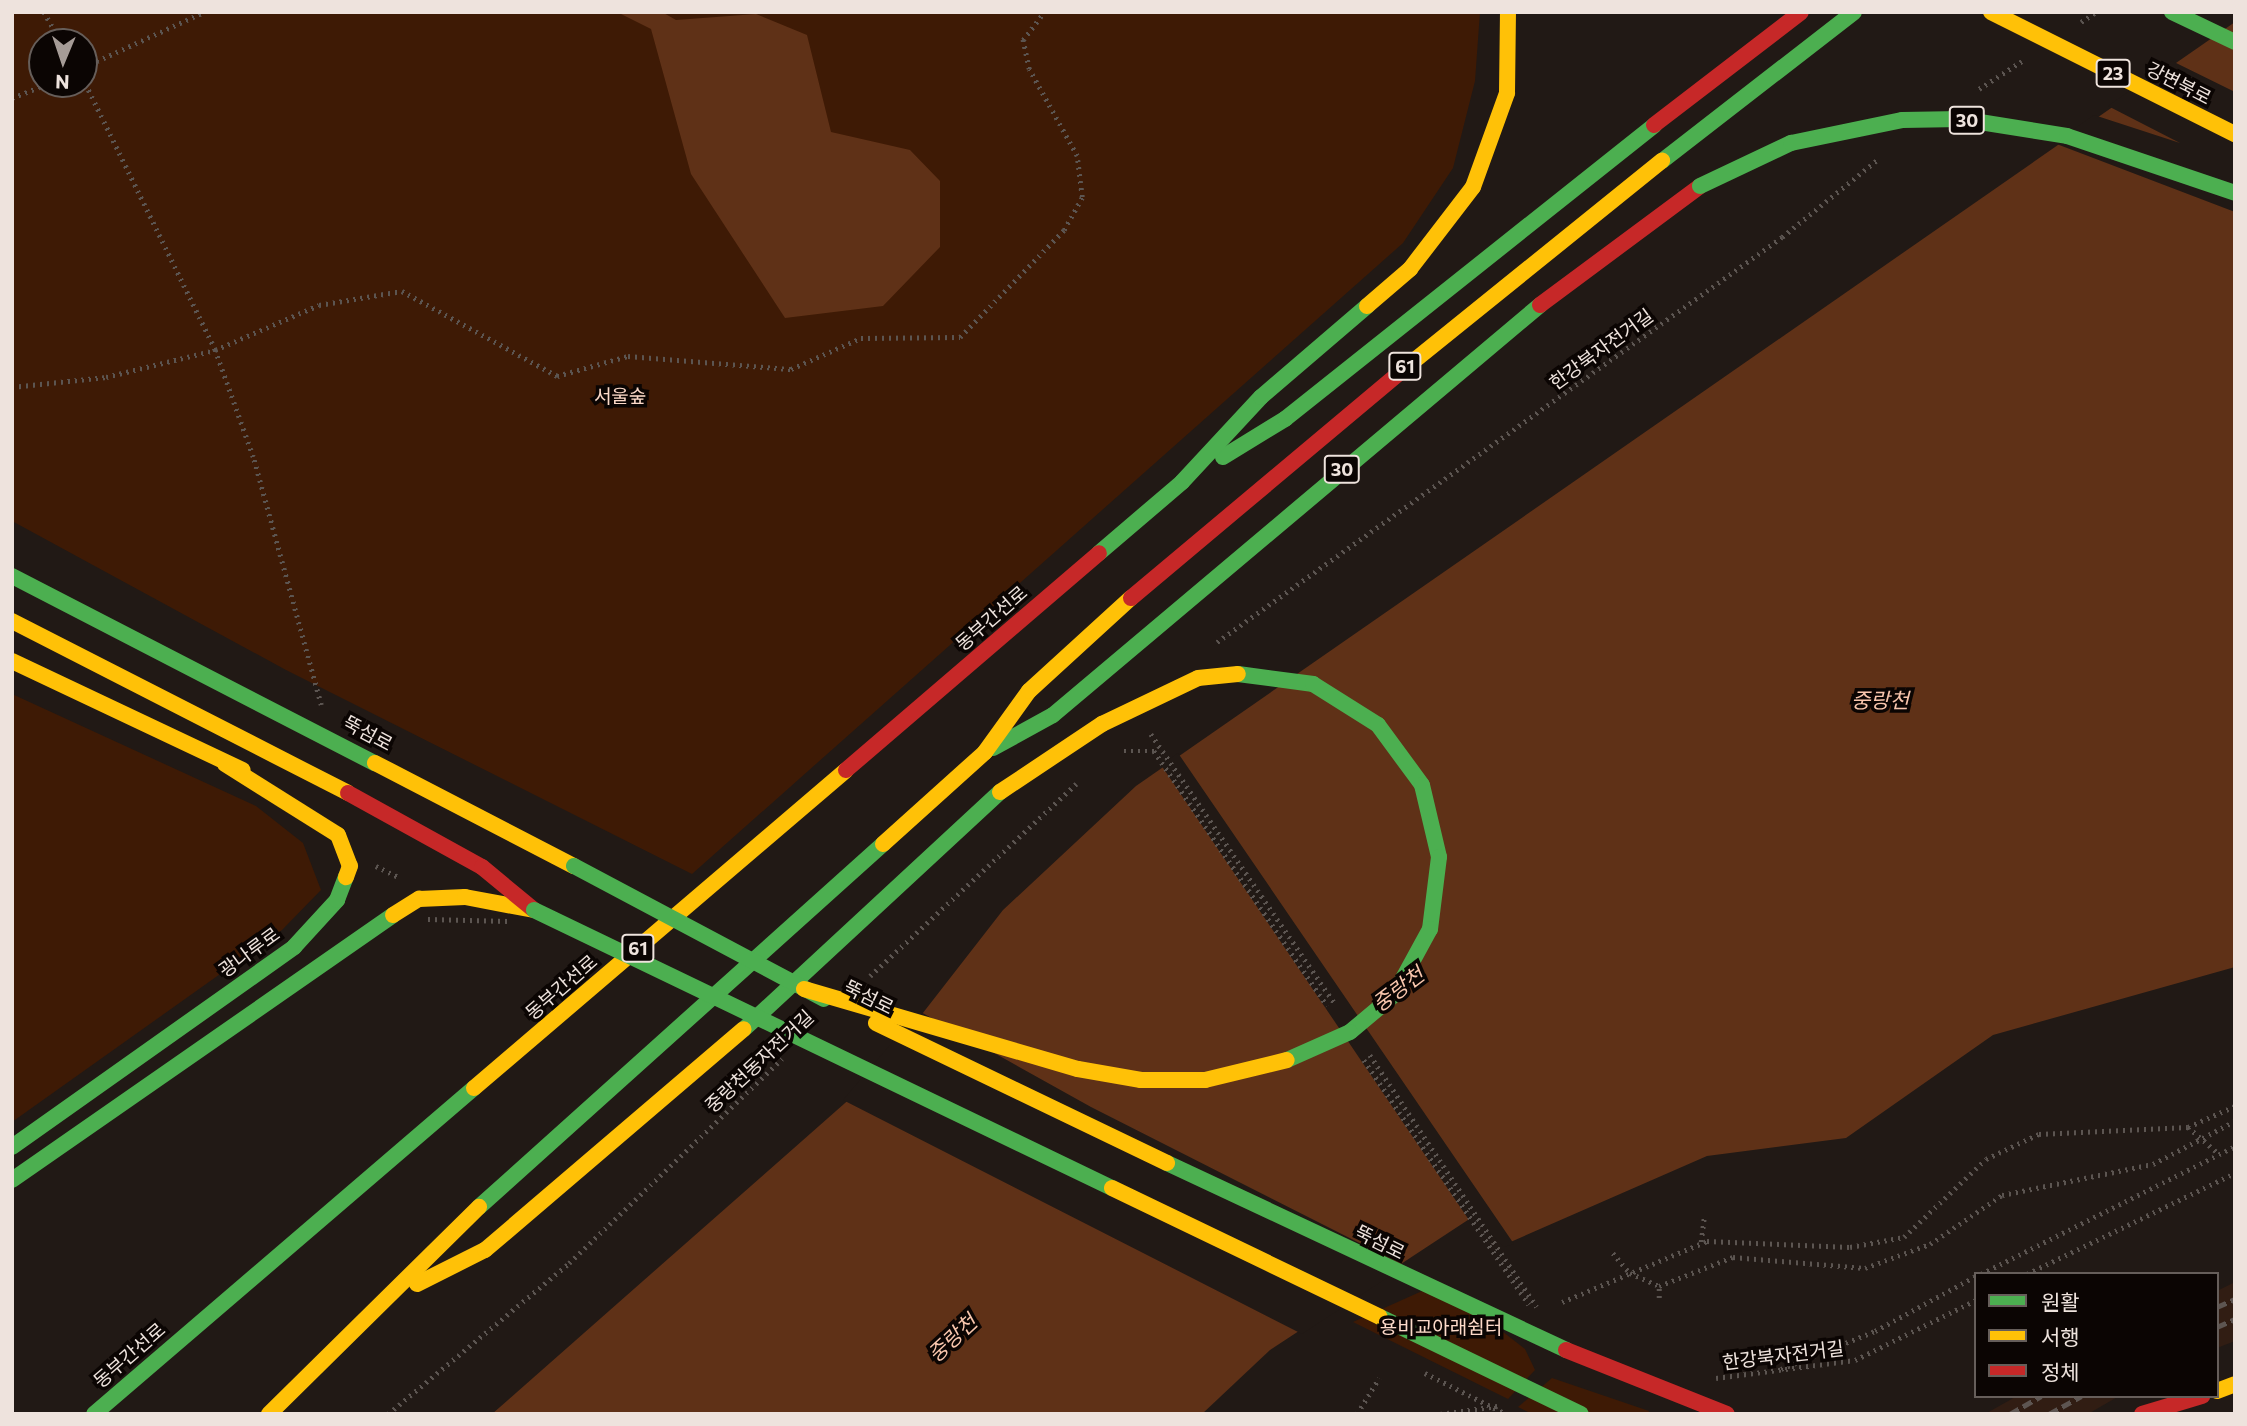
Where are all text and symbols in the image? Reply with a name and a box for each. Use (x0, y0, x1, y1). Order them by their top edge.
north arrow (28, 28, 98, 98)
street label: 강변북로 (2143, 57, 2215, 109)
road number: 23 (2096, 58, 2130, 88)
text: N (55, 71, 70, 94)
road number: 30 (1948, 106, 1986, 134)
street label: 한강북자전거길 (1545, 304, 1657, 394)
road number: 61 (1388, 352, 1422, 380)
park label: 서울숲 (594, 385, 646, 407)
road number: 30 (1323, 454, 1361, 484)
street label: 동부간선로 (951, 581, 1031, 655)
water label: 중랑천 (1851, 687, 1909, 713)
street label: 뚝섬로 (339, 711, 397, 755)
street label: 광나루로 (214, 922, 284, 982)
road number: 61 (620, 933, 656, 962)
street label: 동부간선로 (521, 950, 601, 1024)
water label: 중랑천 (1367, 961, 1429, 1017)
street label: 뚝섬로 (840, 975, 898, 1019)
street label: 중랑천동자전거길 (700, 1005, 818, 1117)
street label: 뚝섬로 (1351, 1220, 1409, 1264)
legend (1974, 1272, 2219, 1398)
text: 원활 (2041, 1289, 2080, 1314)
water label: 중랑천 (922, 1309, 982, 1367)
park label: 용비교아래쉼터 (1380, 1316, 1502, 1338)
street label: 동부간선로 (89, 1318, 169, 1392)
text: 서행 (2041, 1324, 2080, 1349)
street label: 한강북자전거길 (1721, 1336, 1845, 1374)
text: 정체 (2041, 1359, 2080, 1384)

